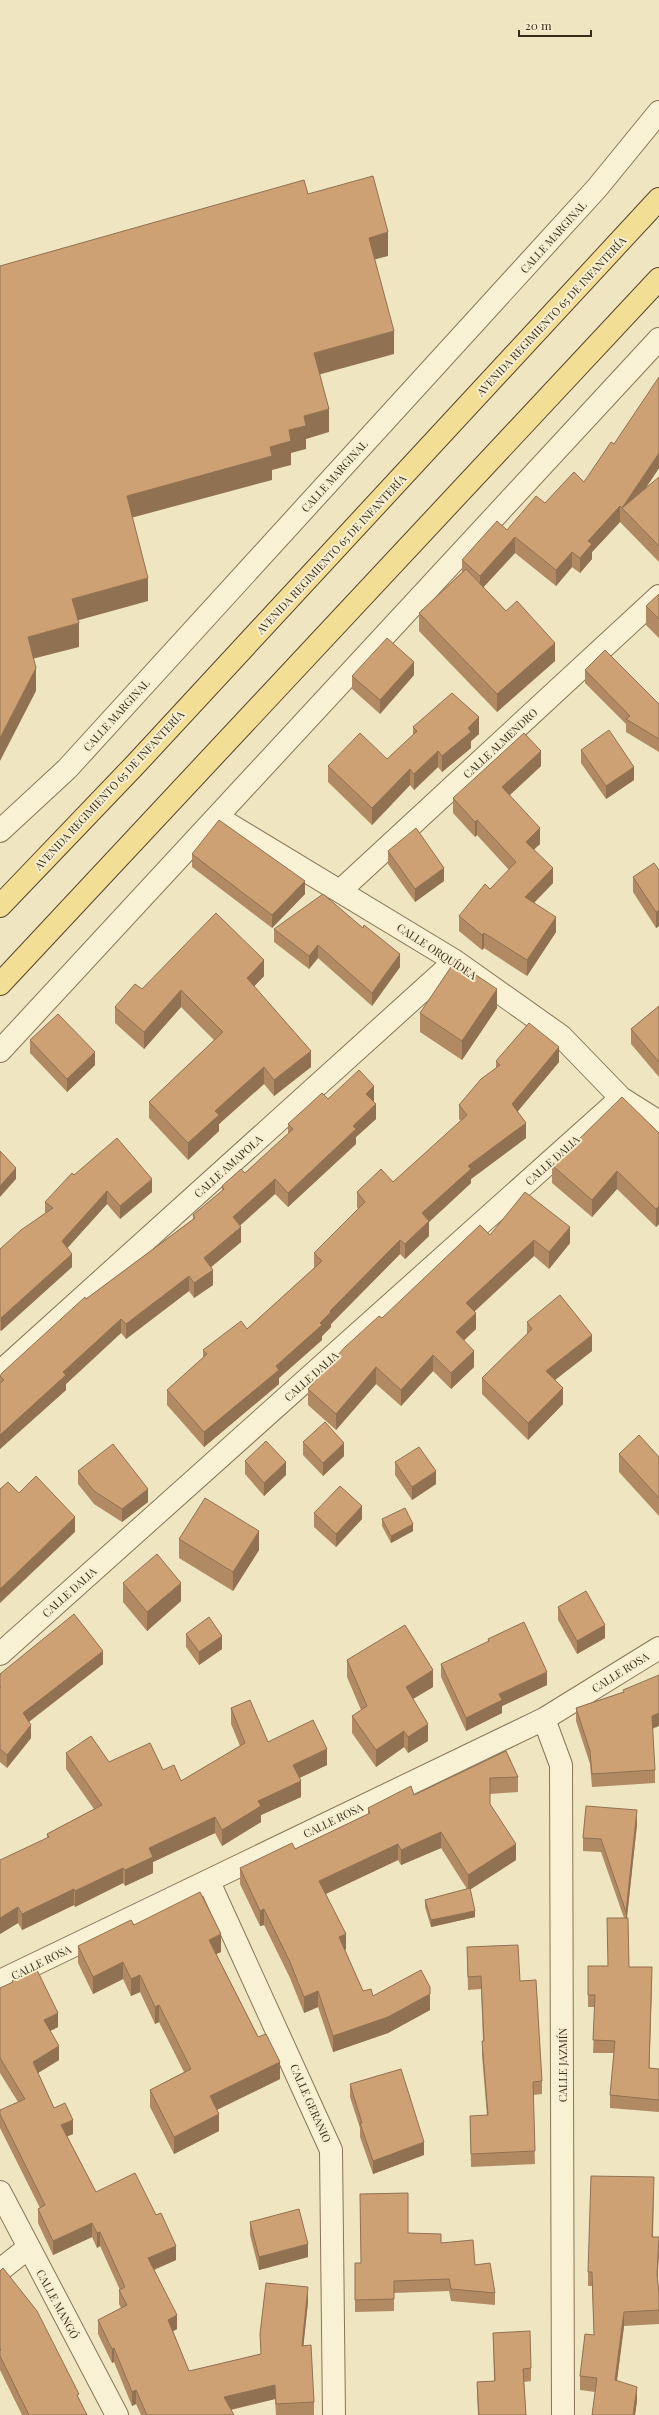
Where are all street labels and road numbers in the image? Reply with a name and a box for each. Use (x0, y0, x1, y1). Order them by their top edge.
street label: CALLE MARGINAL (517, 197, 590, 276)
street label: AVENIDA REGIMIENTO 65 DE INFANTERÍA (472, 233, 629, 400)
street label: CALLE MARGINAL (298, 436, 371, 515)
street label: AVENIDA REGIMIENTO 65 DE INFANTERÍA (252, 471, 409, 638)
street label: CALLE MARGINAL (80, 675, 153, 754)
street label: CALLE ALMENDRO (460, 705, 540, 781)
street label: AVENIDA REGIMIENTO 65 DE INFANTERÍA (30, 707, 187, 874)
street label: CALLE ORQUÍDEA (394, 919, 480, 983)
street label: CALLE AMAPOLA (191, 1131, 265, 1201)
street label: CALLE DALIA (522, 1132, 582, 1188)
street label: CALLE DALIA (281, 1348, 341, 1404)
street label: CALLE DALIA (39, 1564, 99, 1620)
street label: CALLE ROSA (589, 1648, 651, 1696)
street label: CALLE ROSA (301, 1799, 365, 1841)
street label: CALLE ROSA (9, 1941, 73, 1983)
street label: CALLE JAZMÍN (555, 2027, 570, 2102)
street label: CALLE GERANIO (287, 2061, 335, 2145)
street label: CALLE MANGÓ (33, 2267, 83, 2341)

